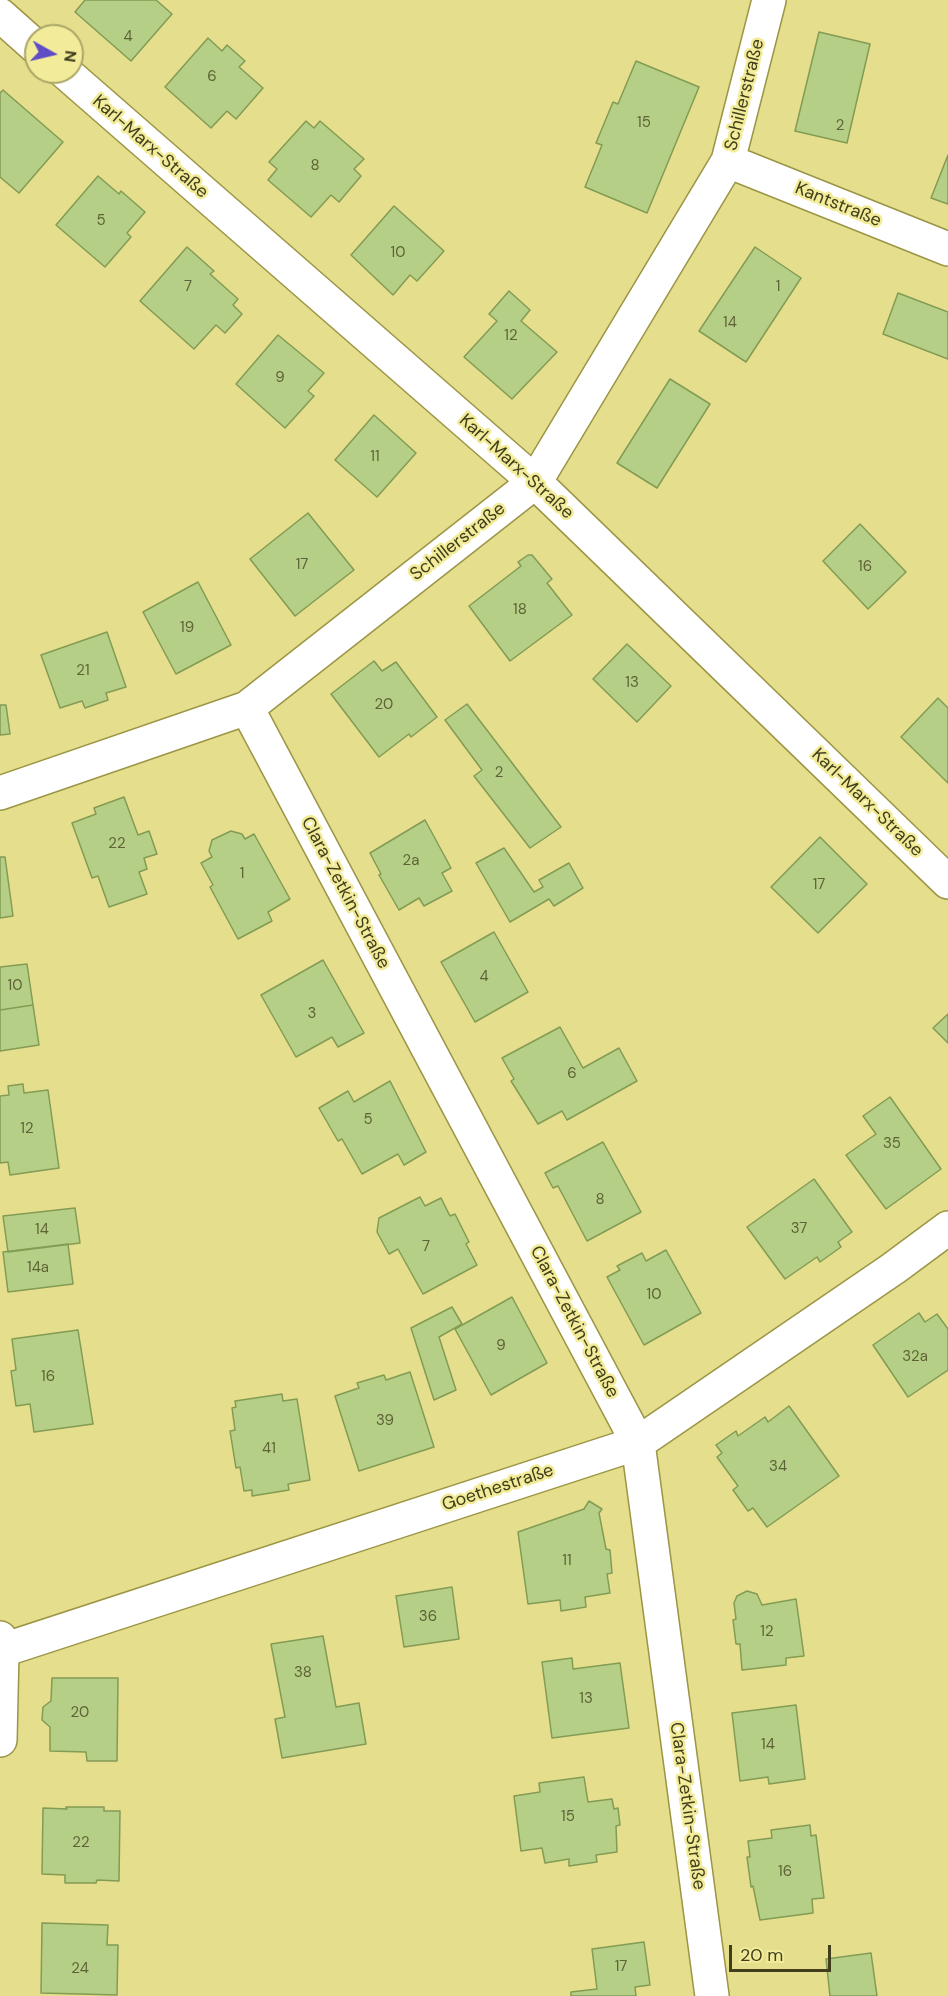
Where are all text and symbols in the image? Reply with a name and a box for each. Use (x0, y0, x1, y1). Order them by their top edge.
north arrow (24, 24, 84, 84)
house number: 4 (123, 28, 133, 46)
street label: Schillerstraße (721, 37, 769, 153)
text: N (59, 49, 82, 64)
house number: 6 (207, 68, 217, 86)
street label: Karl-Marx-Straße (88, 91, 212, 203)
house number: 15 (637, 114, 651, 132)
house number: 2 (836, 117, 844, 135)
house number: 8 (310, 157, 320, 175)
street label: Kantstraße (792, 178, 884, 232)
house number: 5 (96, 212, 106, 230)
house number: 10 (391, 244, 405, 262)
house number: 7 (184, 278, 192, 296)
house number: 1 (776, 278, 780, 296)
house number: 14 (723, 314, 737, 332)
house number: 12 (504, 327, 518, 345)
house number: 9 (275, 369, 285, 387)
street label: Karl-Marx-Straße (454, 410, 578, 524)
house number: 11 (370, 448, 380, 466)
street label: Schillerstraße (406, 498, 510, 586)
house number: 17 (296, 556, 308, 574)
house number: 16 (858, 558, 872, 576)
house number: 18 (513, 601, 527, 619)
house number: 19 (180, 619, 194, 637)
house number: 21 (76, 662, 90, 680)
house number: 13 (625, 674, 639, 692)
house number: 20 (375, 696, 393, 714)
street label: Karl-Marx-Straße (807, 744, 927, 862)
house number: 2 (495, 764, 503, 782)
street label: Clara-Zetkin-Straße (296, 813, 394, 973)
house number: 22 (108, 835, 126, 853)
house number: 2a (403, 852, 419, 870)
house number: 1 (240, 865, 244, 883)
house number: 17 (813, 876, 825, 894)
house number: 4 (479, 968, 489, 986)
house number: 10 (8, 977, 22, 995)
house number: 3 (308, 1005, 316, 1023)
house number: 6 (567, 1065, 577, 1083)
house number: 5 (363, 1111, 373, 1129)
house number: 12 (20, 1120, 34, 1138)
house number: 35 (883, 1135, 901, 1153)
house number: 8 (595, 1191, 605, 1209)
house number: 37 (791, 1220, 807, 1238)
house number: 14 (35, 1221, 49, 1239)
house number: 7 (422, 1238, 430, 1256)
street label: Clara-Zetkin-Straße (525, 1242, 623, 1402)
house number: 14a (27, 1259, 49, 1277)
house number: 10 (647, 1286, 661, 1304)
house number: 9 (496, 1337, 506, 1355)
house number: 32a (902, 1348, 928, 1366)
house number: 16 (41, 1368, 55, 1386)
house number: 39 (376, 1412, 394, 1430)
house number: 41 (262, 1440, 276, 1458)
house number: 34 (769, 1458, 787, 1476)
street label: Goethestraße (440, 1460, 556, 1516)
house number: 11 (562, 1552, 572, 1570)
house number: 36 (419, 1608, 437, 1626)
house number: 12 (760, 1623, 774, 1641)
house number: 38 (294, 1664, 312, 1682)
house number: 13 (579, 1690, 593, 1708)
house number: 20 (71, 1704, 89, 1722)
street label: Clara-Zetkin-Straße (665, 1721, 709, 1891)
house number: 14 (761, 1736, 775, 1754)
house number: 15 (561, 1808, 575, 1826)
house number: 22 (72, 1834, 90, 1852)
house number: 16 (778, 1863, 792, 1881)
scale bar (732, 1933, 834, 1971)
text: 20 m (740, 1943, 783, 1967)
house number: 17 (615, 1958, 627, 1976)
house number: 24 (71, 1960, 89, 1978)

